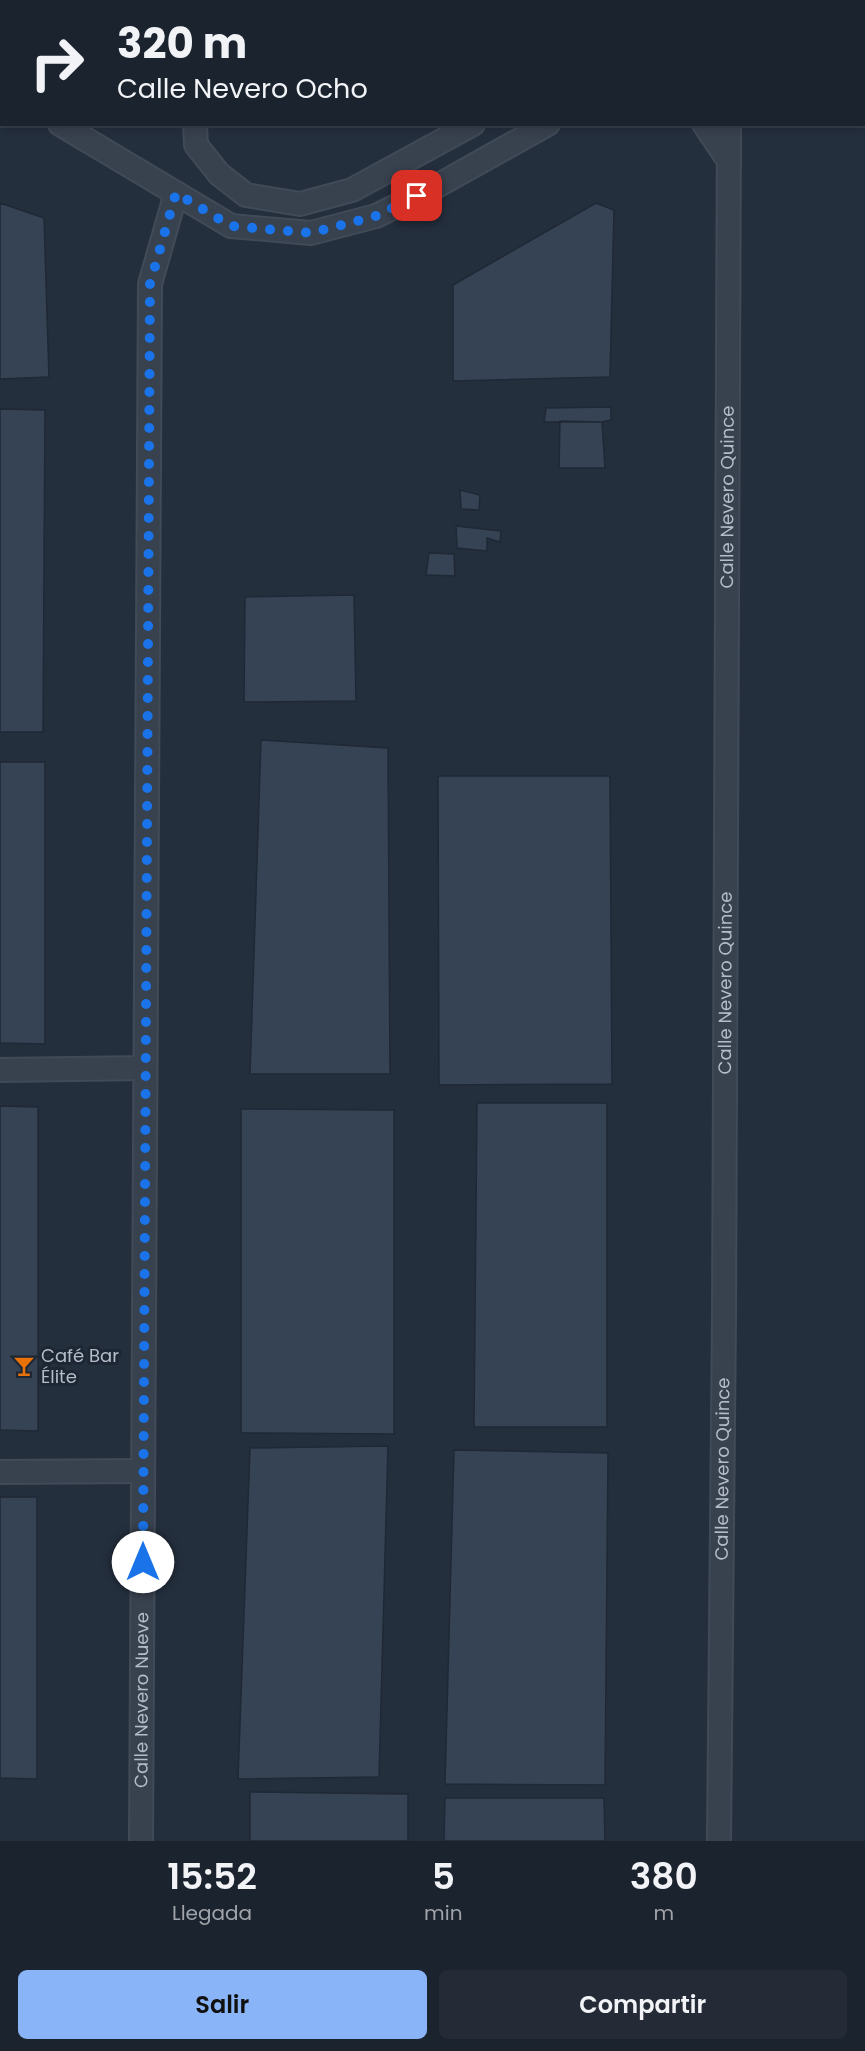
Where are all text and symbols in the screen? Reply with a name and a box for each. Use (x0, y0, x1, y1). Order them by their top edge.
text: 320 m (117, 14, 247, 73)
icon: right (18, 24, 96, 102)
text: Calle Nevero Ocho (117, 70, 368, 107)
pin (391, 170, 442, 221)
icon: arrive (400, 179, 433, 212)
street label: Calle Nevero Quince (714, 406, 740, 589)
street label: Calle Nevero Quince (712, 892, 738, 1075)
place label: Café Bar Élite (41, 1343, 119, 1389)
bar icon: Café Bar Élite (12, 1354, 36, 1378)
street label: Calle Nevero Quince (709, 1377, 735, 1561)
position arrow (111, 1530, 175, 1594)
street label: Calle Nevero Nueve (128, 1612, 154, 1788)
text: 15:52 (167, 1851, 257, 1902)
text: 5 (432, 1851, 455, 1902)
text: 380 (630, 1851, 698, 1902)
text: Llegada (172, 1899, 252, 1927)
text: min (424, 1899, 462, 1927)
text: m (653, 1899, 674, 1927)
button: Salir (18, 1970, 427, 2039)
button: Compartir (439, 1970, 847, 2039)

